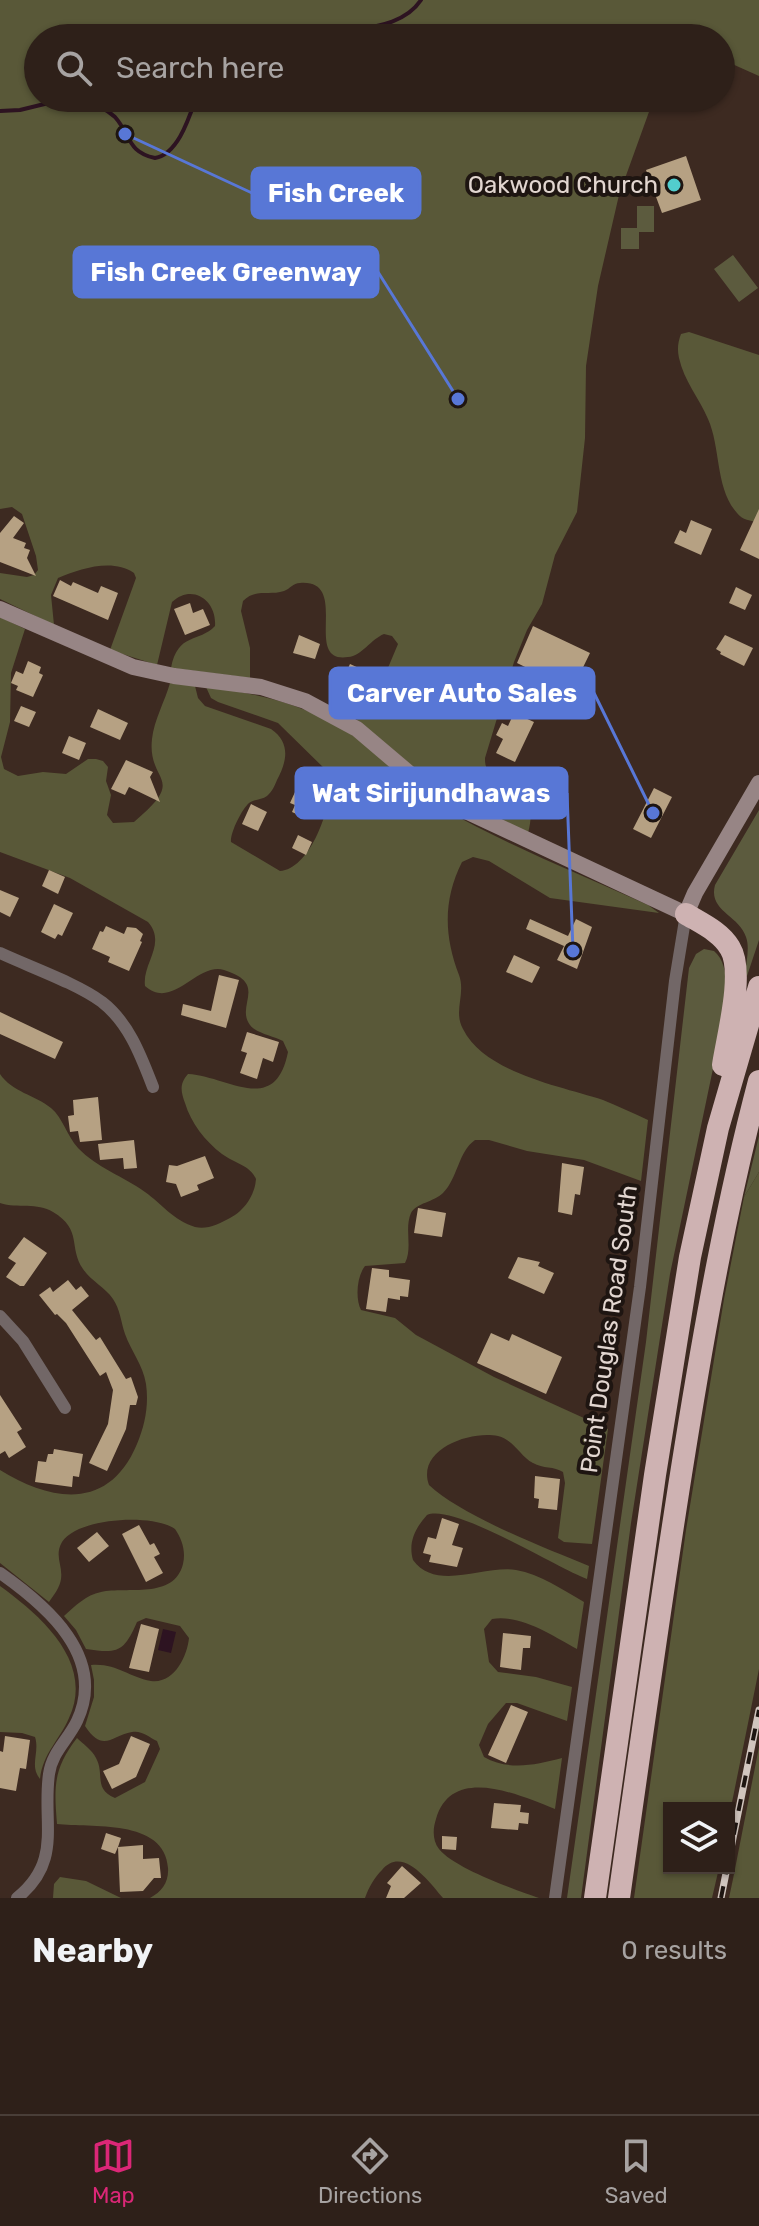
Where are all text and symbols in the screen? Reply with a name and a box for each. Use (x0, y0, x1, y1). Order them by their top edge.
search box (24, 24, 735, 112)
icon: search (52, 46, 96, 90)
text: Search here (116, 50, 284, 86)
callout: Fish Creek (252, 168, 420, 218)
place label: Oakwood Church (468, 171, 658, 199)
marker: Oakwood Church (665, 176, 683, 194)
text: Fish Creek (268, 178, 405, 209)
callout: Fish Creek Greenway (74, 247, 378, 297)
text: Fish Creek Greenway (90, 257, 362, 288)
callout: Carver Auto Sales (330, 668, 594, 718)
text: Carver Auto Sales (347, 678, 577, 709)
callout: Wat Sirijundhawas (296, 768, 567, 818)
text: Wat Sirijundhawas (312, 778, 550, 809)
street label: Point Douglas Road South (575, 1183, 643, 1475)
map controls (663, 1802, 735, 1874)
button: layers (663, 1802, 735, 1874)
text: Nearby (32, 1930, 153, 1971)
text: 0 results (621, 1935, 727, 1966)
tab: Map (91, 2134, 135, 2209)
tab: Directions (318, 2134, 422, 2209)
tab: Saved (605, 2134, 668, 2209)

